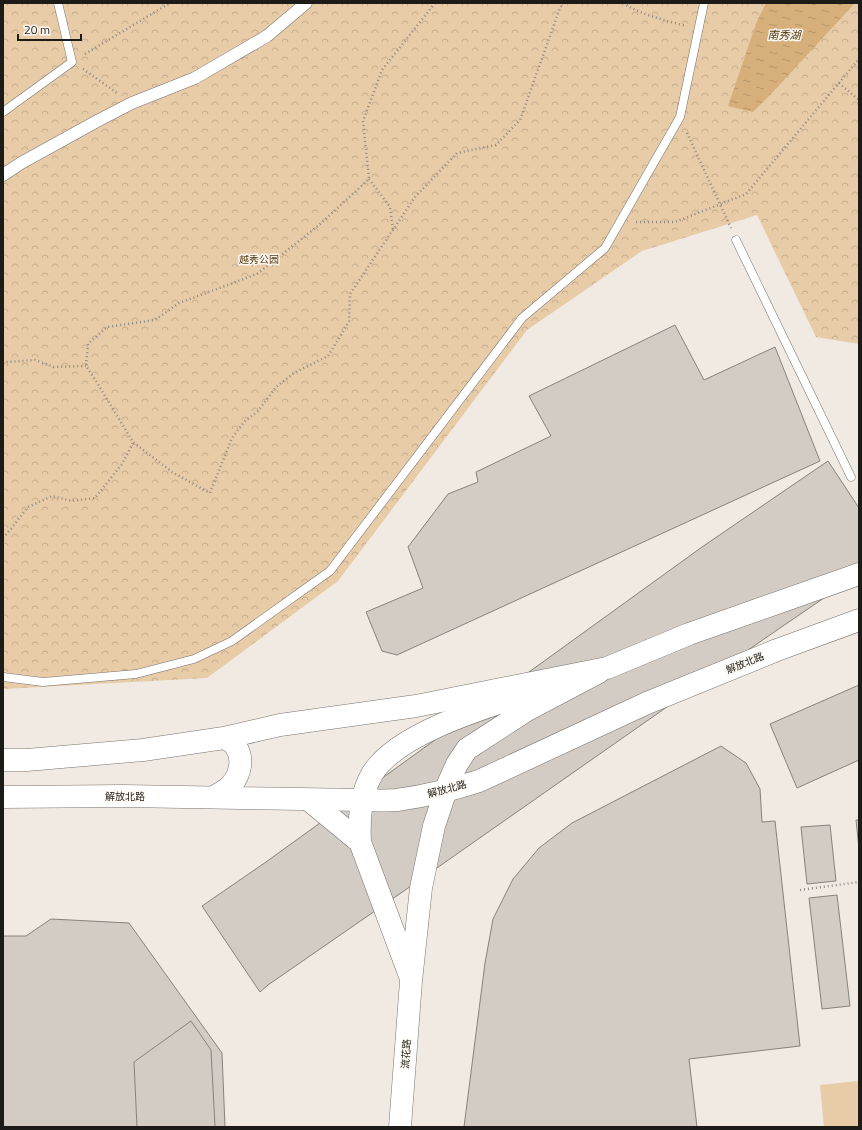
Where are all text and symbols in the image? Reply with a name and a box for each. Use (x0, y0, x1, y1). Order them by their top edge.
scale bar (18, 16, 81, 42)
text: 20 m (24, 20, 50, 39)
water label: 南秀湖 (768, 27, 802, 43)
park label: 越秀公园 (239, 252, 279, 267)
street label: 解放北路 (724, 649, 766, 677)
street label: 解放北路 (426, 777, 468, 801)
street label: 解放北路 (105, 789, 145, 804)
street label: 流花路 (397, 1039, 415, 1069)

